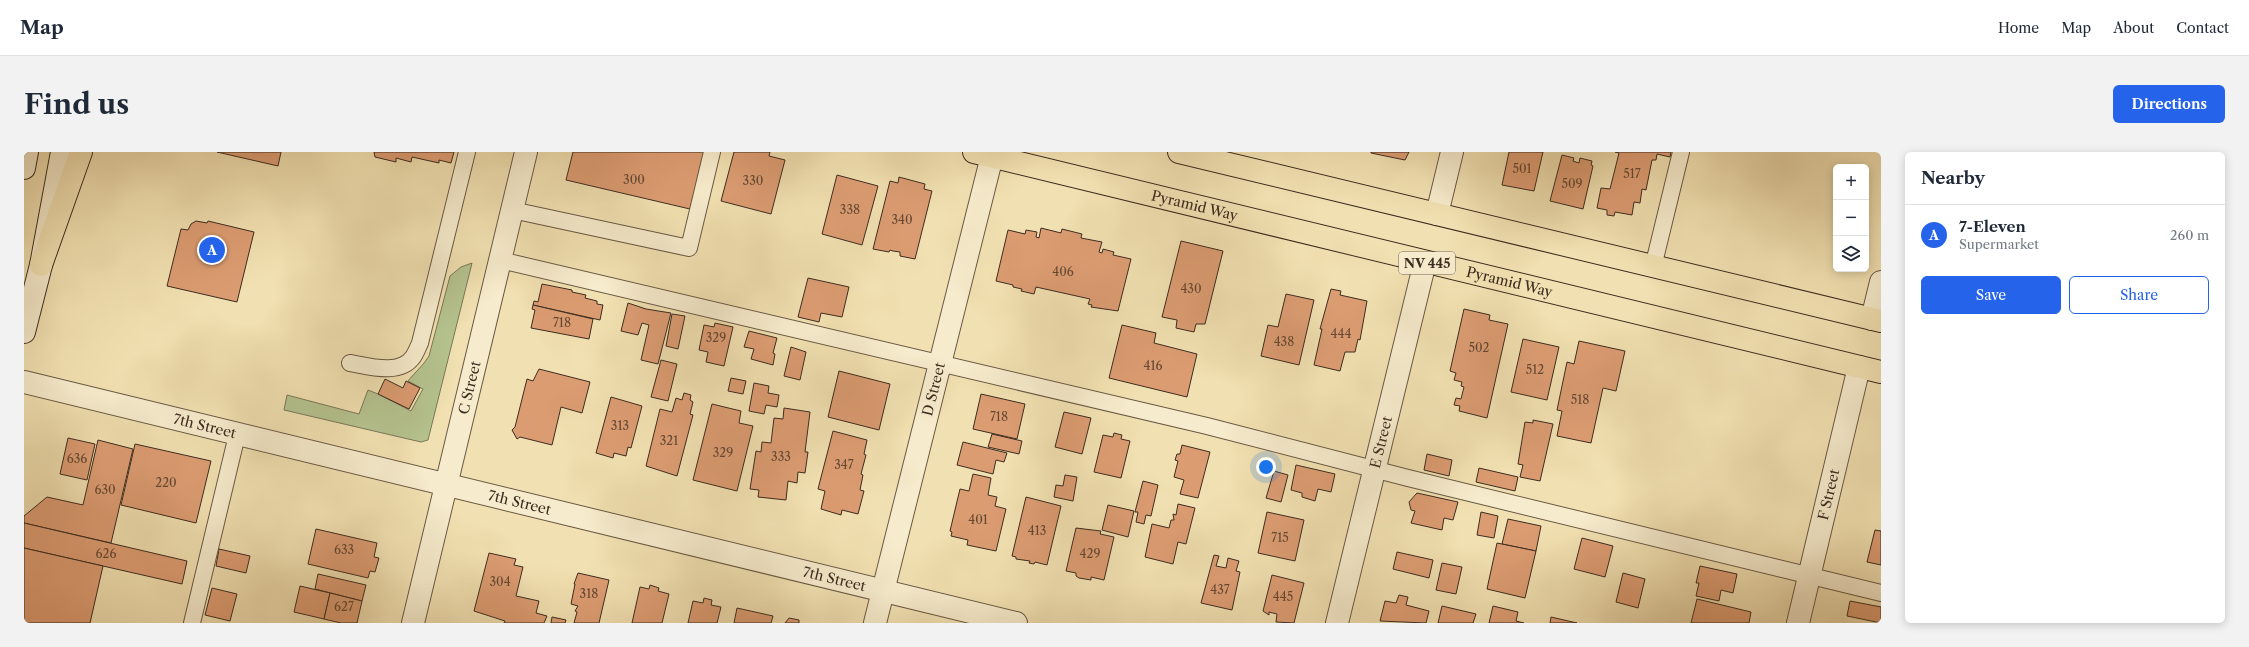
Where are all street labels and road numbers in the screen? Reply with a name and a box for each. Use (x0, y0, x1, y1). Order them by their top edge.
street label: Pyramid Way (1150, 186, 1240, 225)
road number: NV 445 (1399, 252, 1455, 274)
street label: Pyramid Way (1464, 263, 1555, 301)
street label: C Street (454, 359, 485, 416)
street label: D Street (918, 360, 949, 418)
street label: 7th Street (171, 410, 238, 442)
street label: E Street (1366, 414, 1396, 470)
street label: F Street (1814, 467, 1843, 522)
street label: 7th Street (486, 486, 553, 519)
street label: 7th Street (801, 563, 868, 595)

